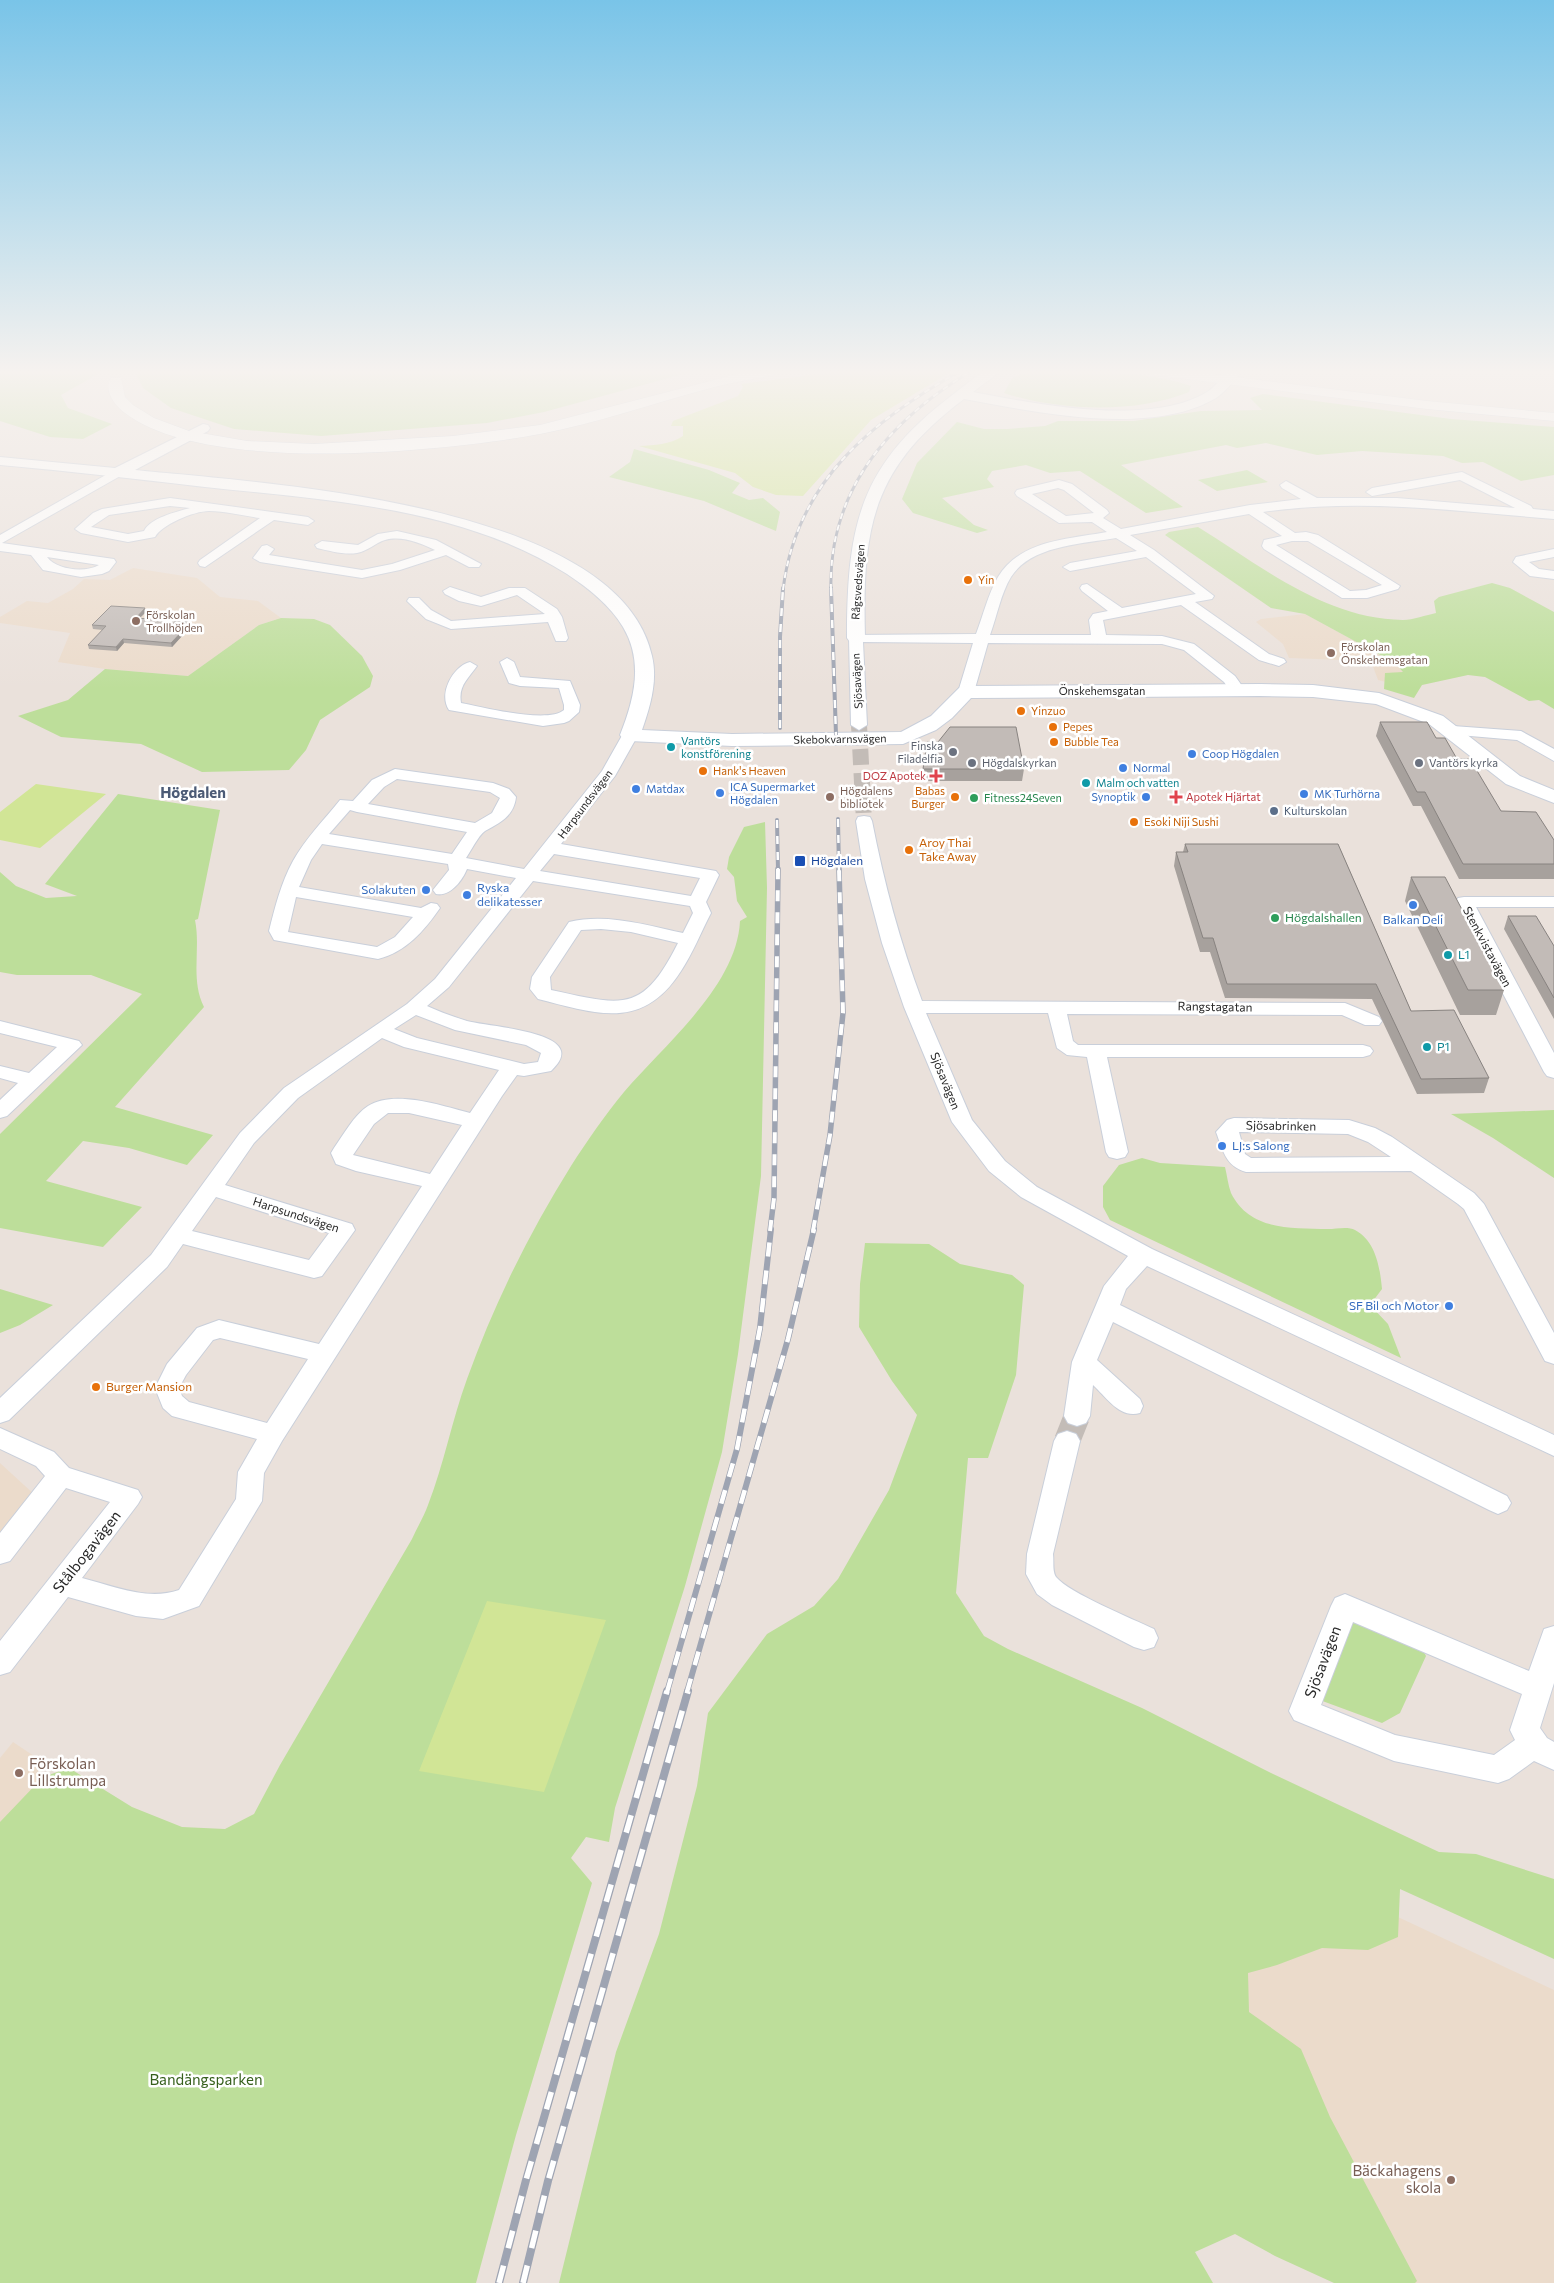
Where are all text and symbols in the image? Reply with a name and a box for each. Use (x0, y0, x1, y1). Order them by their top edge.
street label: Rågsvedsvägen (848, 544, 867, 620)
place label: Yin (978, 573, 994, 586)
marker: Yin (962, 574, 974, 586)
place label: Förskolan Trollhöjden (146, 608, 203, 634)
marker: Förskolan Trollhöjden (130, 615, 142, 627)
place label: Förskolan Önskehemsgatan (1341, 640, 1428, 666)
marker: Förskolan Önskehemsgatan (1325, 647, 1337, 659)
street label: Sjösavägen (849, 653, 864, 709)
street label: Önskehemsgatan (1059, 683, 1145, 697)
place label: Yinzuo (1031, 704, 1066, 717)
marker: Yinzuo (1015, 705, 1027, 717)
place label: Pepes (1063, 720, 1093, 733)
marker: Pepes (1047, 721, 1059, 733)
street label: Skebokvarnsvägen (793, 731, 887, 746)
place label: Vantörs konstförening (681, 734, 751, 760)
place label: Bubble Tea (1064, 735, 1119, 748)
marker: Bubble Tea (1048, 736, 1060, 748)
place label: Finska Filadelfia (897, 739, 943, 765)
marker: Vantörs konstförening (665, 741, 677, 753)
marker: Finska Filadelfia (947, 746, 959, 758)
place label: Coop Högdalen (1202, 747, 1279, 760)
marker: Coop Högdalen (1186, 748, 1198, 760)
place label: Högdalskyrkan (982, 756, 1057, 769)
place label: Vantörs kyrka (1429, 756, 1498, 769)
marker: Högdalskyrkan (966, 757, 978, 769)
marker: Vantörs kyrka (1413, 757, 1425, 769)
place label: Normal (1133, 761, 1170, 774)
marker: Normal (1117, 762, 1129, 774)
place label: Hank's Heaven (713, 764, 786, 777)
marker: Hank's Heaven (697, 765, 709, 777)
street label: Harpsundsvägen (555, 767, 615, 841)
place label: DOZ Apotek (863, 769, 926, 782)
marker: DOZ Apotek (930, 770, 942, 782)
place label: Malm och vatten (1096, 776, 1179, 789)
marker: Malm och vatten (1080, 777, 1092, 789)
place label: ICA Supermarket Högdalen (730, 780, 816, 806)
place label: Matdax (646, 782, 685, 795)
district label: Högdalen (160, 783, 226, 801)
marker: Matdax (630, 783, 642, 795)
place label: Högdalens bibliotek (840, 784, 893, 810)
place label: Babas Burger (911, 784, 946, 810)
marker: ICA Supermarket Högdalen (714, 787, 726, 799)
place label: MK Turhörna (1314, 787, 1380, 800)
marker: MK Turhörna (1298, 788, 1310, 800)
place label: Synoptik (1092, 790, 1136, 803)
place label: Apotek Hjärtat (1186, 790, 1261, 803)
marker: Högdalens bibliotek (824, 791, 836, 803)
marker: Babas Burger (949, 791, 961, 803)
place label: Fitness24Seven (984, 791, 1062, 804)
marker: Synoptik (1140, 791, 1152, 803)
marker: Apotek Hjärtat (1170, 791, 1182, 803)
marker: Fitness24Seven (968, 792, 980, 804)
place label: Kulturskolan (1284, 804, 1347, 817)
marker: Kulturskolan (1268, 805, 1280, 817)
place label: Esoki Niji Sushi (1144, 815, 1219, 828)
marker: Esoki Niji Sushi (1128, 816, 1140, 828)
place label: Aroy Thai Take Away (919, 835, 976, 863)
marker: Aroy Thai Take Away (903, 844, 915, 856)
place label: Högdalen (811, 853, 863, 867)
marker: Högdalen (793, 854, 807, 868)
place label: Ryska delikatesser (477, 880, 543, 908)
place label: Solakuten (361, 882, 416, 896)
marker: Solakuten (420, 884, 432, 896)
marker: Ryska delikatesser (461, 889, 473, 901)
marker: Balkan Deli (1407, 899, 1419, 911)
street label: Stenkvistavägen (1461, 904, 1515, 989)
place label: Högdalshallen (1285, 910, 1362, 924)
marker: Högdalshallen (1269, 912, 1281, 924)
place label: Balkan Deli (1383, 912, 1443, 926)
place label: L1 (1458, 947, 1470, 961)
marker: L1 (1442, 949, 1454, 961)
street label: Rangstagatan (1177, 998, 1253, 1014)
place label: P1 (1437, 1039, 1450, 1053)
marker: P1 (1421, 1041, 1433, 1053)
street label: Sjösavägen (928, 1050, 964, 1111)
street label: Sjösabrinken (1246, 1117, 1316, 1133)
place label: LJ:s Salong (1232, 1138, 1290, 1153)
marker: LJ:s Salong (1216, 1140, 1228, 1152)
street label: Harpsundsvägen (251, 1193, 341, 1235)
place label: SF Bil och Motor (1349, 1298, 1439, 1312)
marker: SF Bil och Motor (1443, 1300, 1455, 1312)
place label: Burger Mansion (106, 1379, 192, 1393)
marker: Burger Mansion (90, 1381, 102, 1393)
street label: Stålbogavägen (48, 1507, 124, 1596)
street label: Sjösavägen (1300, 1623, 1344, 1700)
place label: Förskolan Lillstrumpa (29, 1754, 106, 1789)
marker: Förskolan Lillstrumpa (13, 1767, 25, 1779)
park label: Bandängsparken (149, 2070, 263, 2088)
place label: Bäckahagens skola (1352, 2161, 1441, 2196)
marker: Bäckahagens skola (1445, 2174, 1457, 2186)

